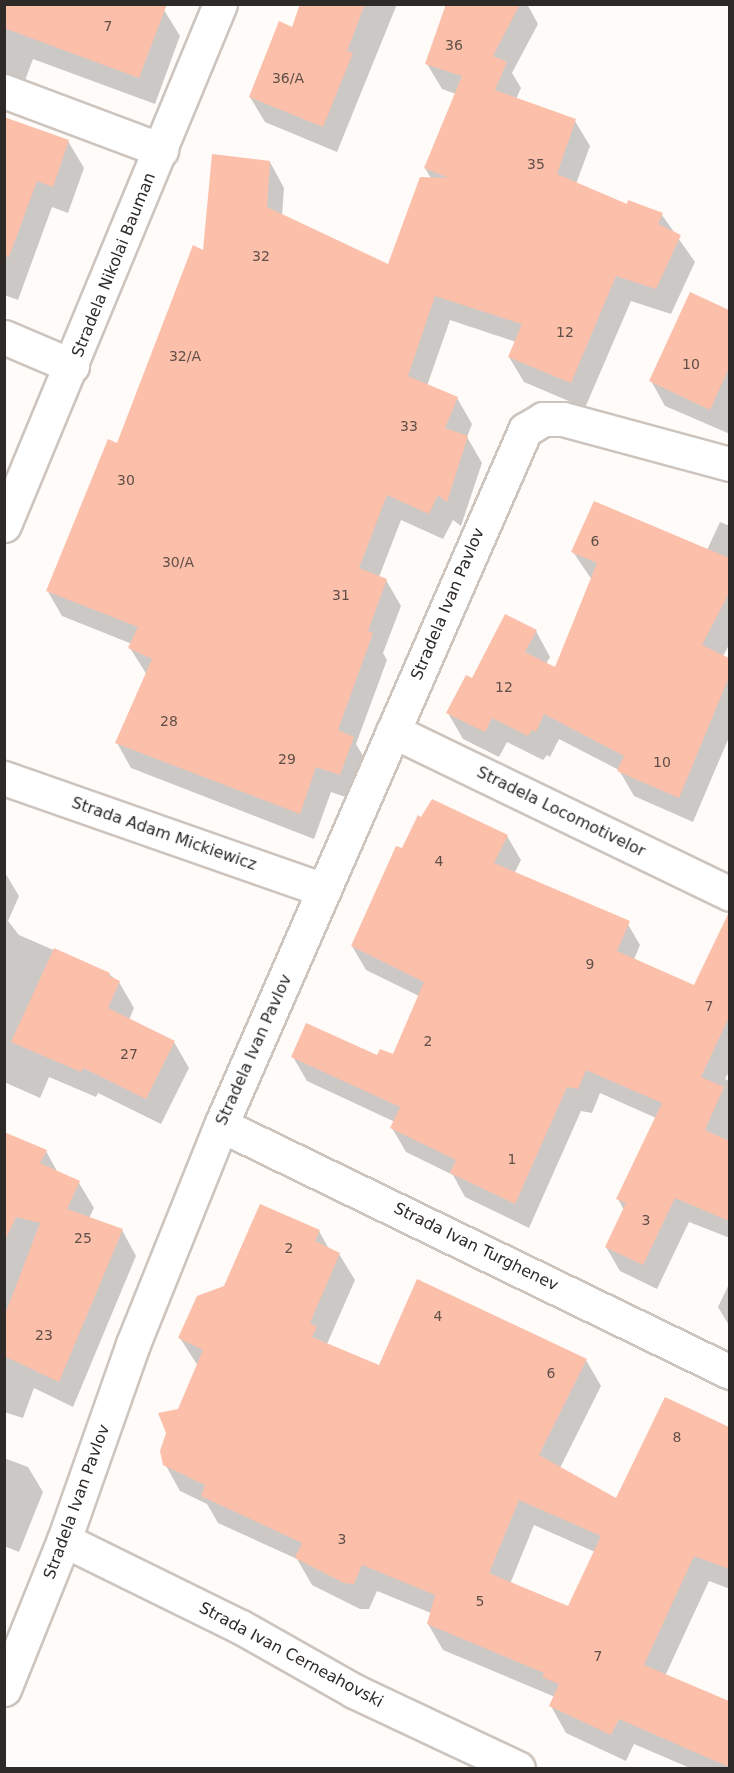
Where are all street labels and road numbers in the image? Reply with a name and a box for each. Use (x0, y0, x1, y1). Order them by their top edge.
street label: Stradela Nikolai Bauman (68, 170, 160, 360)
street label: Stradela Ivan Pavlov (407, 525, 489, 683)
street label: Stradela Locomotivelor (473, 763, 649, 861)
street label: Strada Adam Mickiewicz (69, 793, 259, 875)
street label: Stradela Ivan Pavlov (212, 972, 296, 1128)
street label: Strada Ivan Turghenev (391, 1199, 561, 1295)
street label: Stradela Ivan Pavlov (40, 1422, 114, 1582)
street label: Strada Ivan Cerneahovski (196, 1598, 386, 1712)

